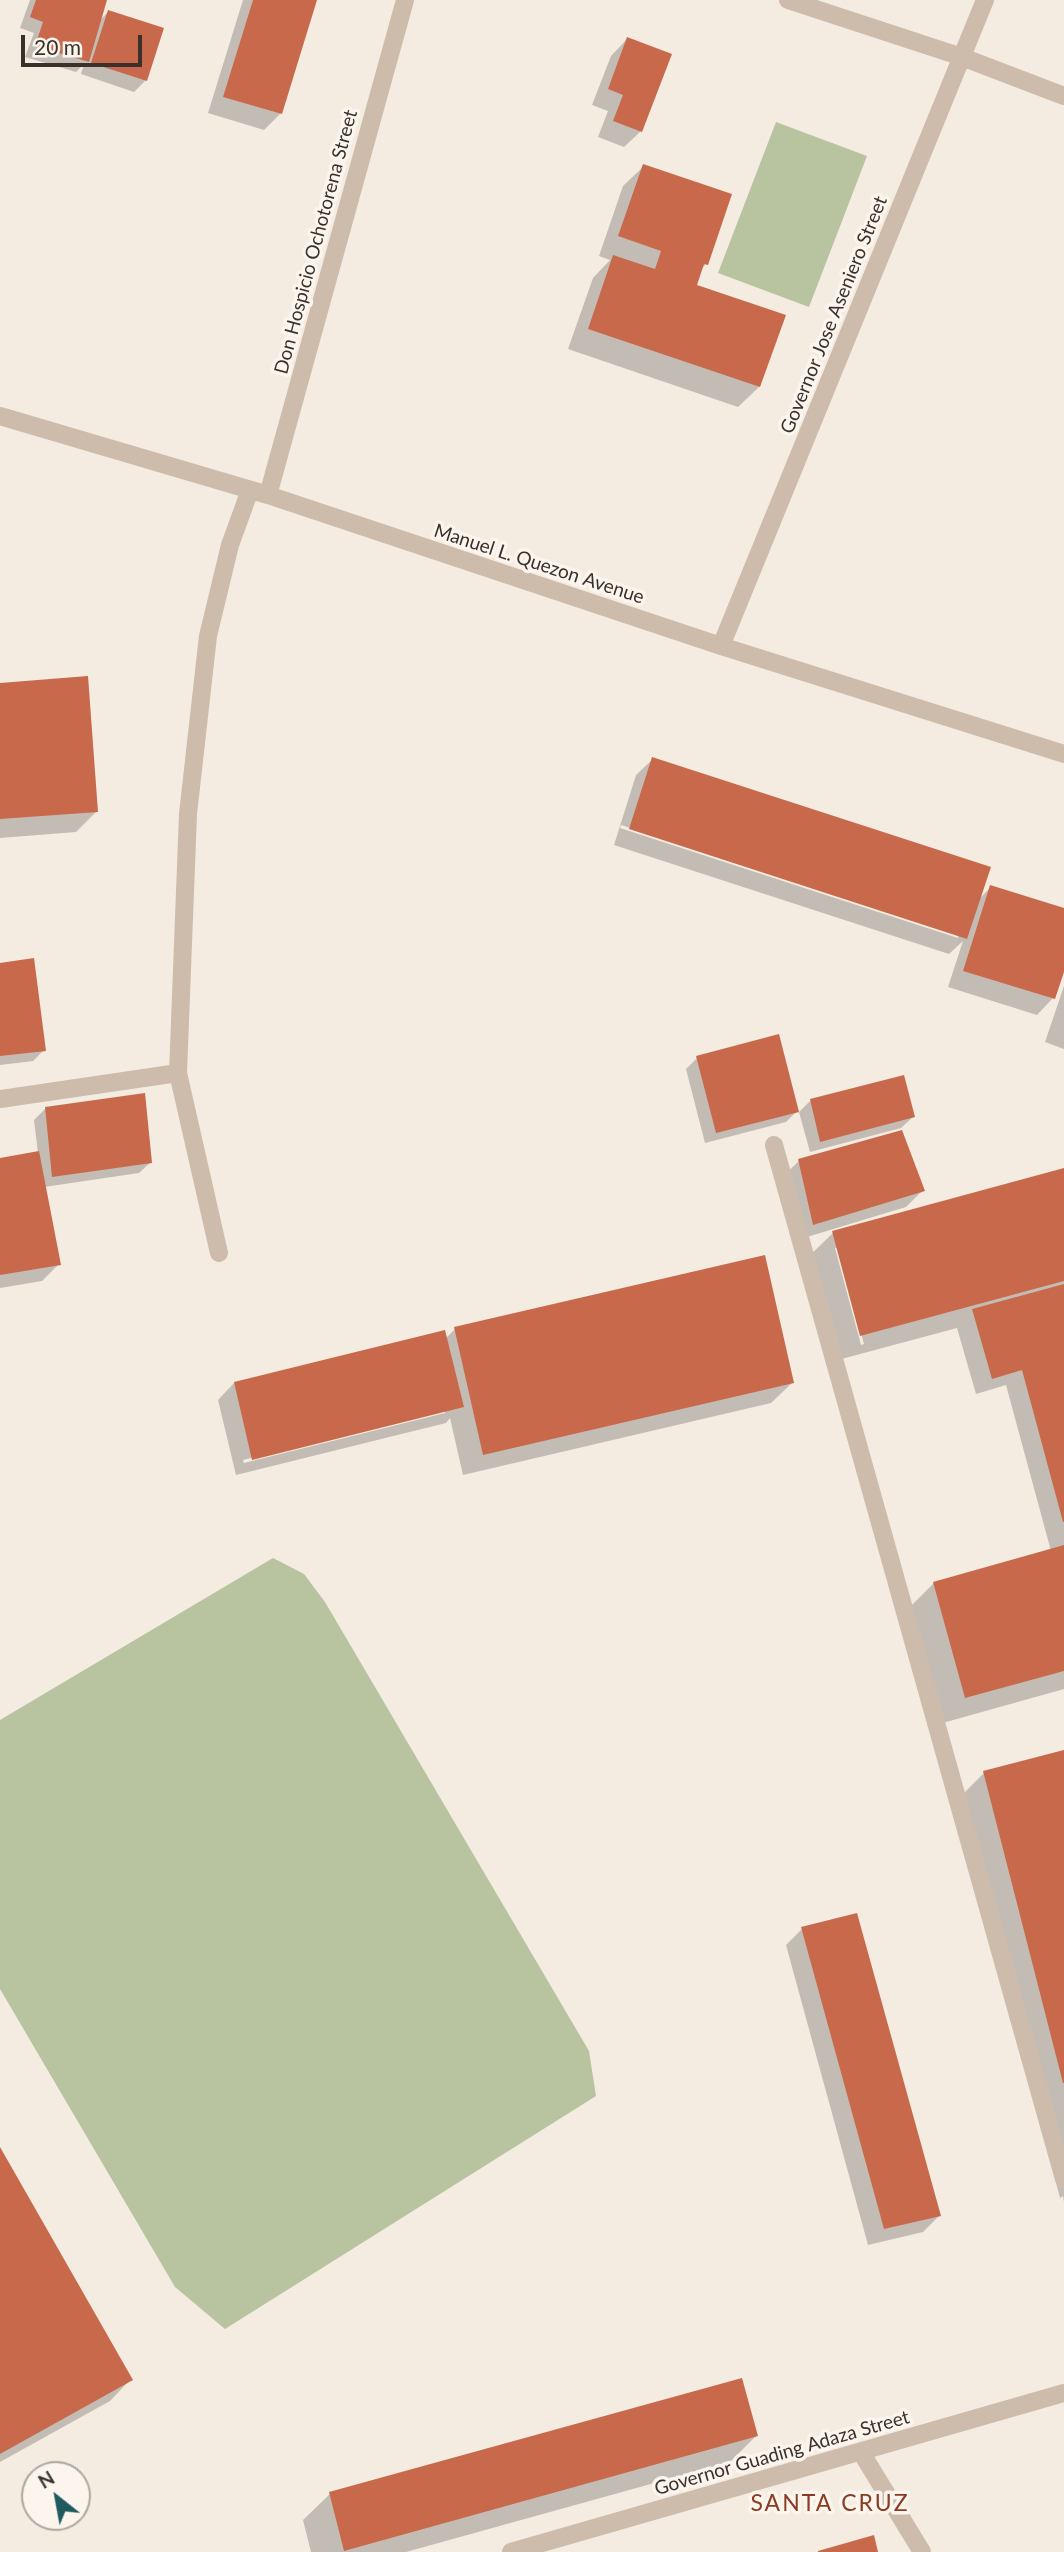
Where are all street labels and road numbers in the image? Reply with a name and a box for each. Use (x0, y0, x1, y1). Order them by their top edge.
street label: Don Hospicio Ochotorena Street (270, 107, 362, 377)
street label: Governor Jose Aseniero Street (776, 193, 892, 437)
street label: Manuel L. Quezon Avenue (431, 519, 647, 609)
street label: Governor Guading Adaza Street (652, 2406, 912, 2500)

